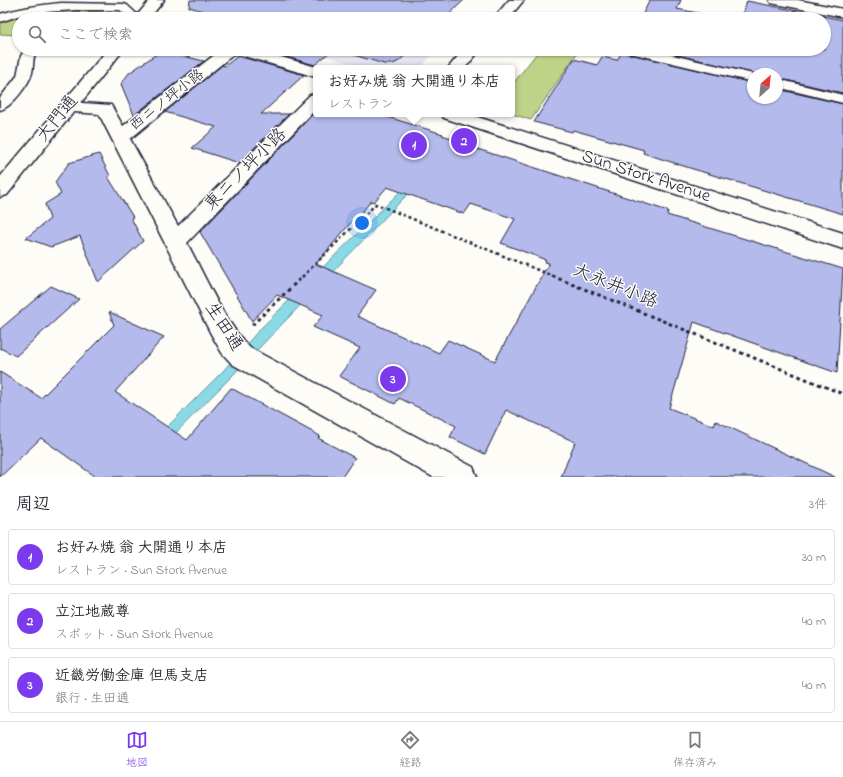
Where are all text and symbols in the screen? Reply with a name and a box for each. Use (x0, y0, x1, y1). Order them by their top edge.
search box (12, 12, 831, 56)
icon: search (26, 23, 48, 45)
text: ここで検索 (58, 24, 133, 46)
street label: 西ニノ坪小路 (125, 64, 209, 136)
popup (313, 65, 515, 117)
north arrow (747, 68, 783, 104)
text: お好み焼 翁 大開通り本店 (328, 71, 500, 93)
street label: 大門通 (31, 90, 85, 148)
text: レストラン (328, 95, 394, 114)
street label: 東ニノ坪小路 (199, 123, 293, 217)
pin: 2 (451, 126, 477, 156)
pin: 1 (401, 130, 427, 160)
street label: Sun Stork Avenue (578, 144, 715, 210)
your location (352, 213, 372, 233)
street label: 大永井小路 (568, 258, 662, 316)
street label: 生田通 (197, 297, 249, 357)
pin: 3 (380, 364, 406, 394)
text: 周辺 (16, 492, 50, 517)
text: 3件 (809, 495, 827, 514)
text: お好み焼 翁 大開通り本店 (55, 537, 228, 559)
text: 1 (28, 548, 32, 567)
text: 30 m (802, 548, 826, 567)
text: レストラン · Sun Stork Avenue (55, 561, 227, 580)
text: 立江地蔵尊 (55, 601, 130, 623)
text: 2 (27, 612, 33, 631)
text: 40 m (802, 612, 826, 631)
text: スポット · Sun Stork Avenue (55, 625, 213, 644)
text: 近畿労働金庫 但馬支店 (55, 665, 209, 687)
text: 3 (27, 676, 33, 695)
text: 40 m (802, 676, 826, 695)
text: 銀行 · 生田通 (55, 689, 129, 708)
tab: 地図 (126, 729, 148, 771)
tab: 経路 (399, 729, 421, 771)
tab: 保存済み (673, 729, 717, 771)

